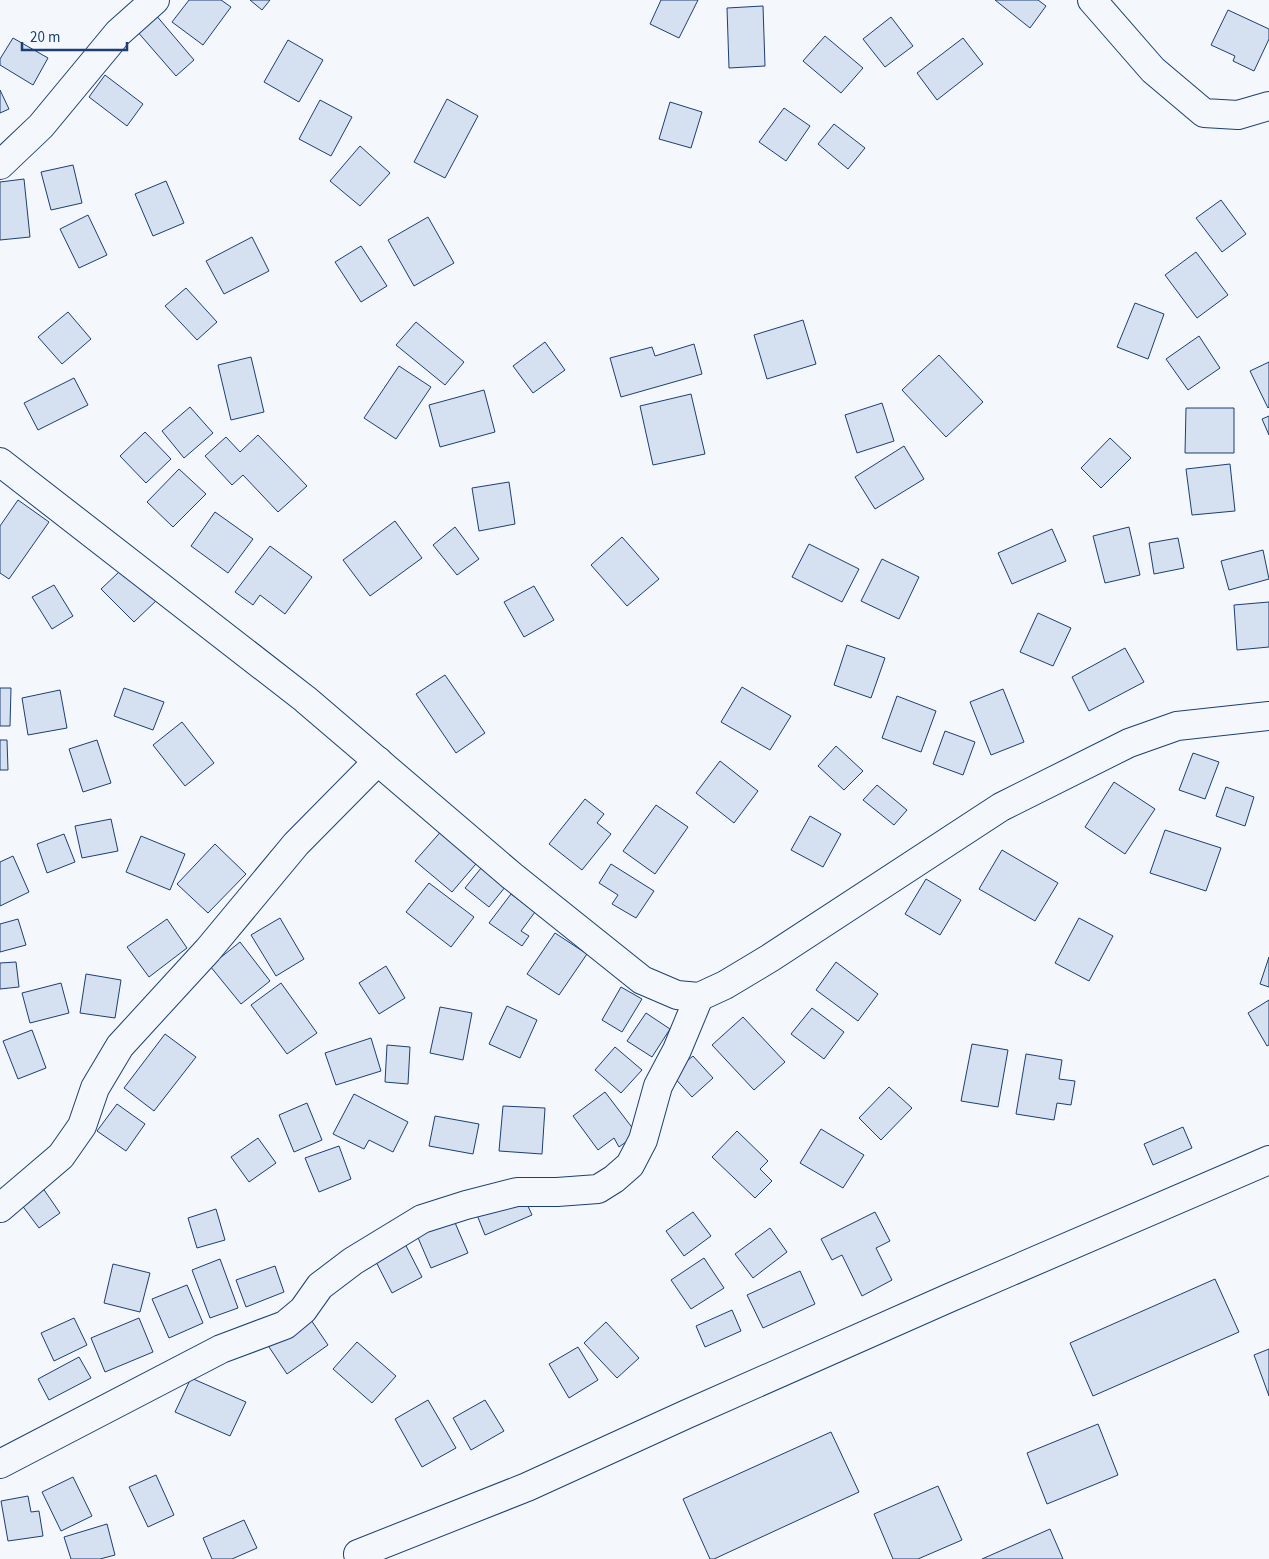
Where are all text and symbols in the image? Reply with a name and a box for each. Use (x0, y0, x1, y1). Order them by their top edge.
scale bar (22, 20, 128, 52)
text: 20 m (30, 27, 60, 48)

